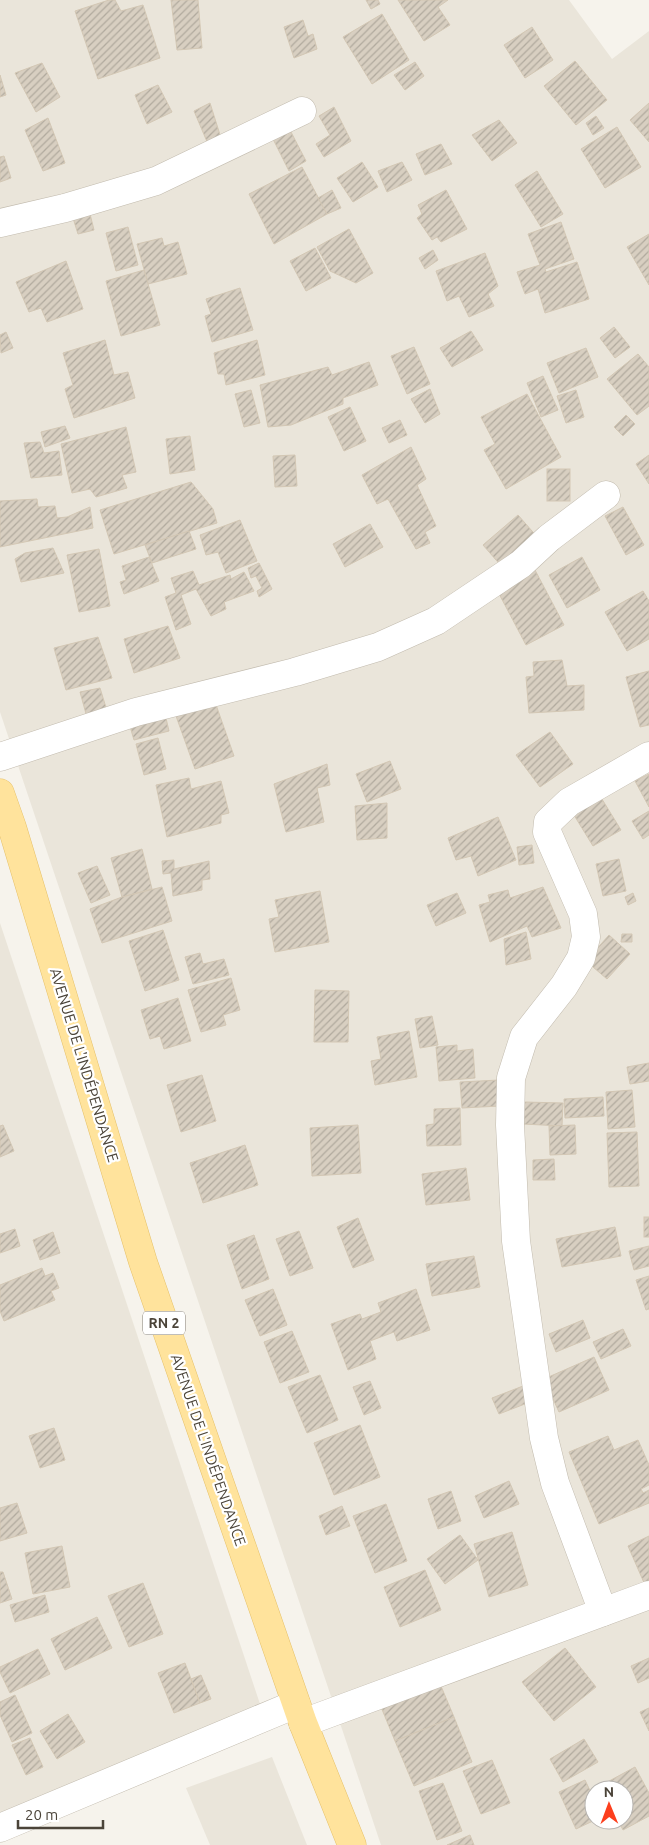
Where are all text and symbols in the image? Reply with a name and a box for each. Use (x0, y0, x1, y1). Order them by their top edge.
street label: AVENUE DE L'INDÉPENDANCE (47, 966, 122, 1164)
road number: RN 2 (143, 1312, 185, 1335)
street label: AVENUE DE L'INDÉPENDANCE (168, 1352, 249, 1548)
north arrow (584, 1780, 634, 1830)
text: N (603, 1784, 614, 1800)
scale bar (18, 1798, 102, 1830)
text: 20 m (25, 1806, 58, 1823)

